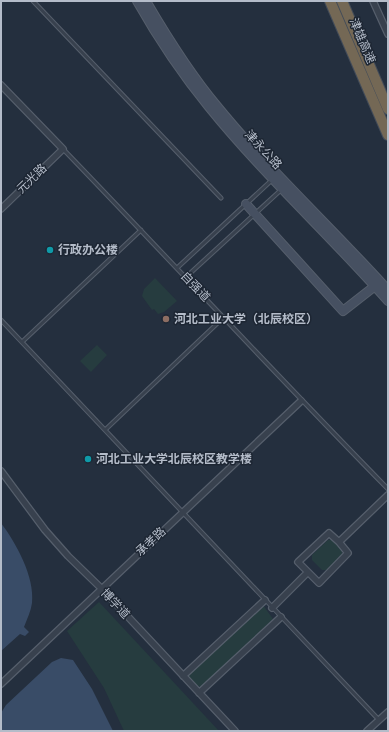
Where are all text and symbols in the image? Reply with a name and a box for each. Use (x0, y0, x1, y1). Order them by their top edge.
street label: 津雄高速 (346, 16, 378, 66)
street label: 津永公路 (241, 127, 285, 173)
street label: 元光路 (14, 161, 50, 197)
place label: 行政办公楼 (58, 243, 118, 258)
marker: 行政办公楼 (45, 245, 55, 255)
street label: 自强道 (177, 269, 213, 305)
place label: 河北工业大学（北辰校区） (174, 312, 318, 327)
marker: 河北工业大学（北辰校区） (161, 314, 171, 324)
place label: 河北工业大学北辰校区教学楼 (96, 452, 252, 467)
marker: 河北工业大学北辰校区教学楼 (83, 454, 93, 464)
street label: 承孝路 (133, 524, 169, 560)
street label: 博学道 (97, 586, 133, 622)

